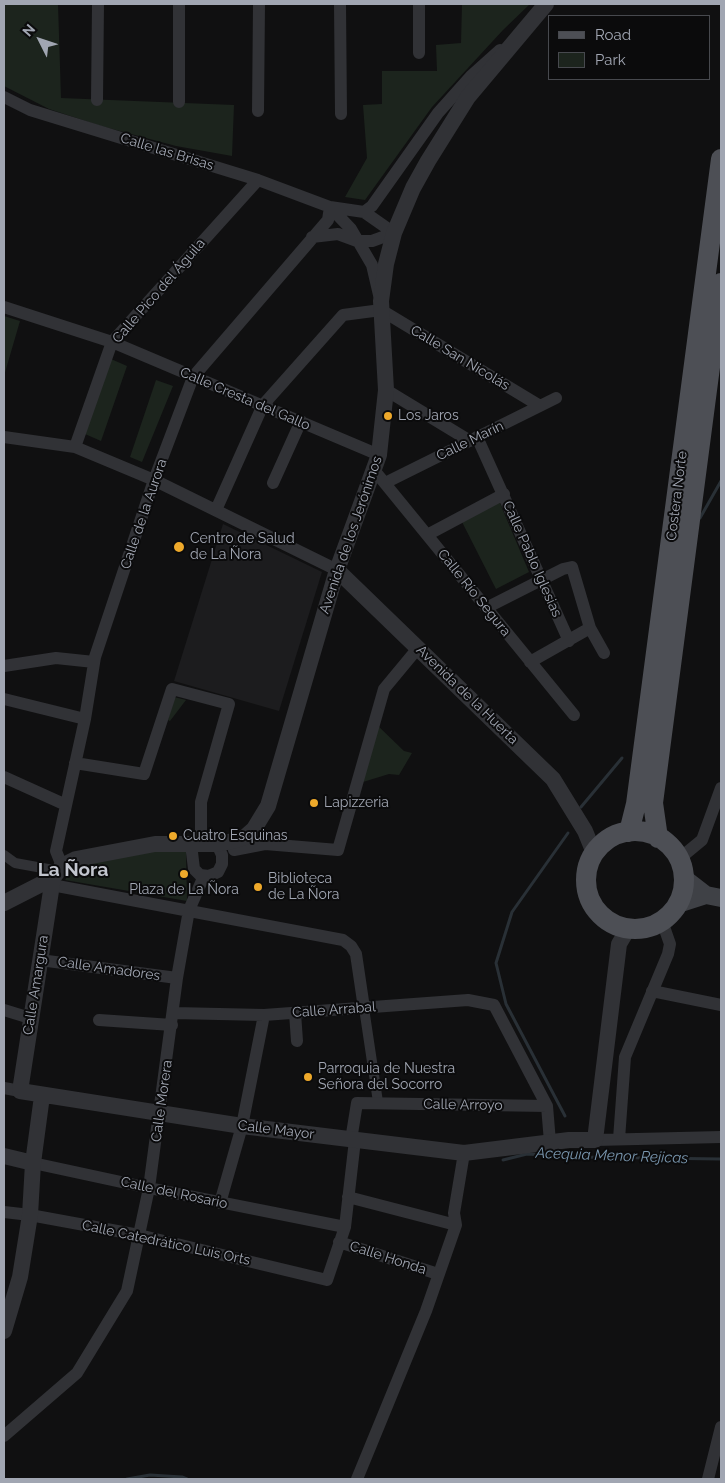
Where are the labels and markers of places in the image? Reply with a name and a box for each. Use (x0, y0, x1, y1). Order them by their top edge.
place label: Los Jaros (398, 408, 459, 424)
marker: Los Jaros (382, 410, 394, 422)
place label: Centro de Salud de La Ñora (190, 531, 295, 564)
marker: Centro de Salud de La Ñora (172, 540, 186, 554)
place label: Lapizzeria (324, 795, 389, 811)
marker: Lapizzeria (308, 797, 320, 809)
place label: Cuatro Esquinas (183, 828, 288, 844)
marker: Cuatro Esquinas (167, 830, 179, 842)
marker: Plaza de La Ñora (178, 868, 190, 880)
place label: Biblioteca de La Ñora (268, 871, 339, 904)
marker: Biblioteca de La Ñora (252, 881, 264, 893)
place label: Plaza de La Ñora (129, 882, 239, 898)
place label: Parroquia de Nuestra Señora del Socorro (318, 1061, 455, 1094)
marker: Parroquia de Nuestra Señora del Socorro (302, 1071, 314, 1083)

